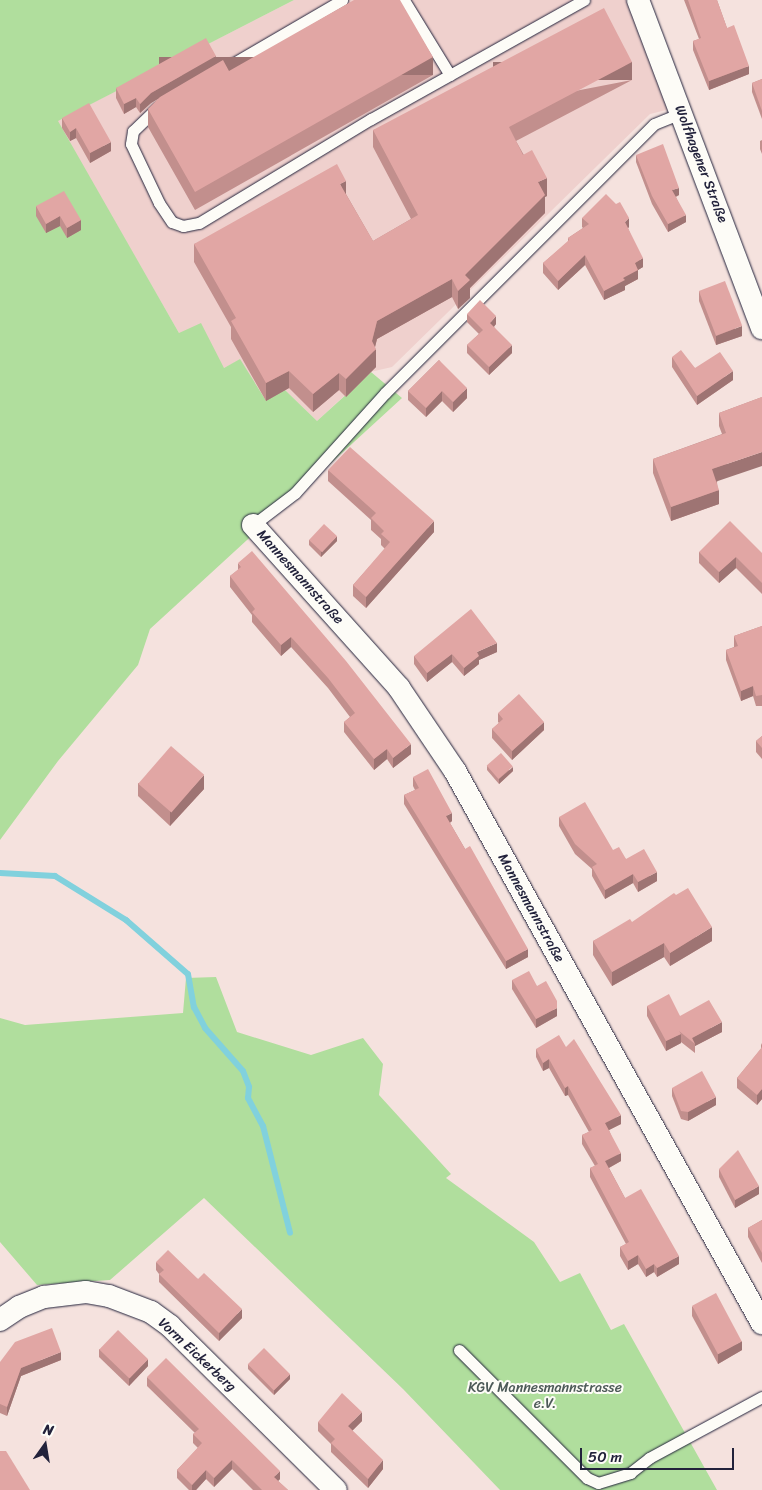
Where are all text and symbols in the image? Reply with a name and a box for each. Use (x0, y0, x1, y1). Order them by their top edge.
street label: Wolfhagener Straße (671, 103, 731, 225)
street label: Mannesmannstraße (253, 526, 347, 628)
street label: Mannesmannstraße (494, 851, 568, 965)
street label: Vorm Eickerberg (154, 1315, 240, 1395)
park label: KGV Mannesmannstrasse e.V. (468, 1380, 622, 1412)
text: N (41, 1417, 56, 1443)
north arrow (20, 1420, 70, 1470)
scale bar (582, 1438, 736, 1470)
text: 50 m (588, 1444, 622, 1470)

